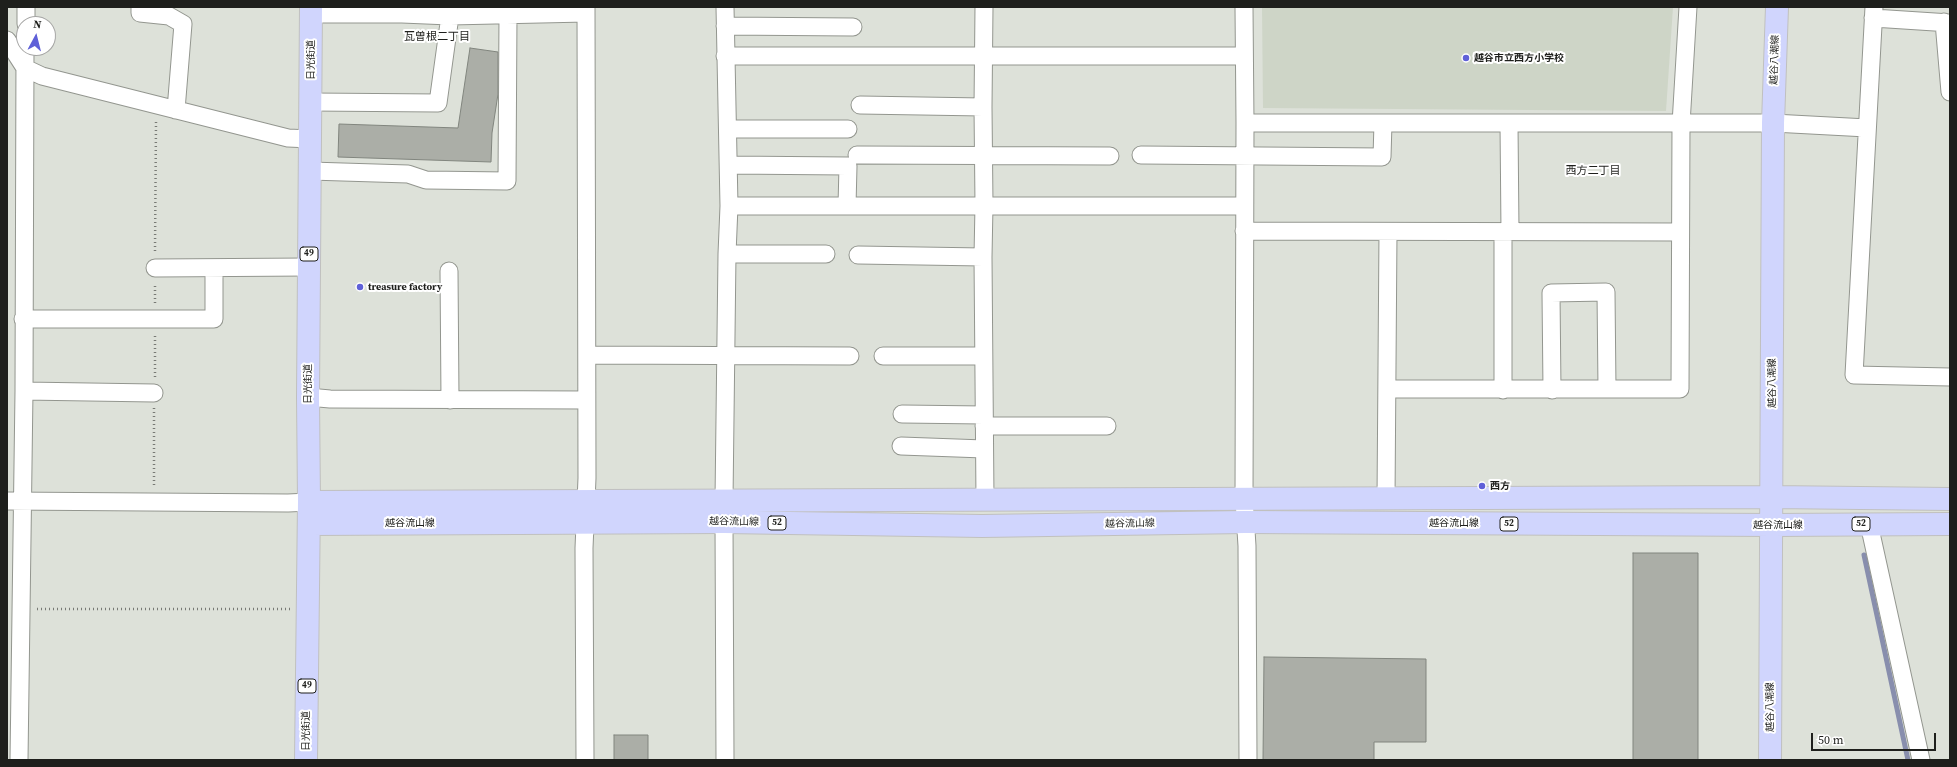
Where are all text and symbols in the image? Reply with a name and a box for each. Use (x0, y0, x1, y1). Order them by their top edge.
north arrow (16, 16, 56, 56)
text: N (33, 17, 42, 33)
district label: 瓦曽根二丁目 (404, 30, 470, 44)
street label: 越谷八潮線 (1768, 35, 1782, 85)
street label: 日光街道 (305, 40, 317, 80)
place label: 越谷市立西方小学校 (1474, 52, 1564, 64)
marker: 越谷市立西方小学校 (1461, 53, 1471, 63)
district label: 西方二丁目 (1566, 164, 1620, 178)
road number: 49 (300, 247, 318, 261)
place label: treasure factory (368, 281, 442, 293)
marker: treasure factory (355, 282, 365, 292)
street label: 越谷八潮線 (1766, 358, 1778, 408)
street label: 日光街道 (302, 364, 314, 404)
place label: 西方 (1490, 480, 1510, 492)
marker: 西方 (1477, 481, 1487, 491)
street label: 越谷流山線 (709, 516, 759, 528)
road number: 52 (768, 516, 786, 530)
street label: 越谷流山線 (385, 517, 435, 529)
street label: 越谷流山線 (1429, 517, 1479, 529)
road number: 52 (1500, 517, 1518, 531)
road number: 52 (1852, 517, 1870, 531)
street label: 越谷流山線 (1105, 518, 1155, 530)
street label: 越谷流山線 (1753, 519, 1803, 531)
road number: 49 (298, 679, 316, 693)
street label: 越谷八潮線 (1764, 682, 1776, 732)
street label: 日光街道 (300, 711, 312, 751)
scale bar (1813, 725, 1938, 751)
text: 50 m (1818, 732, 1844, 748)

